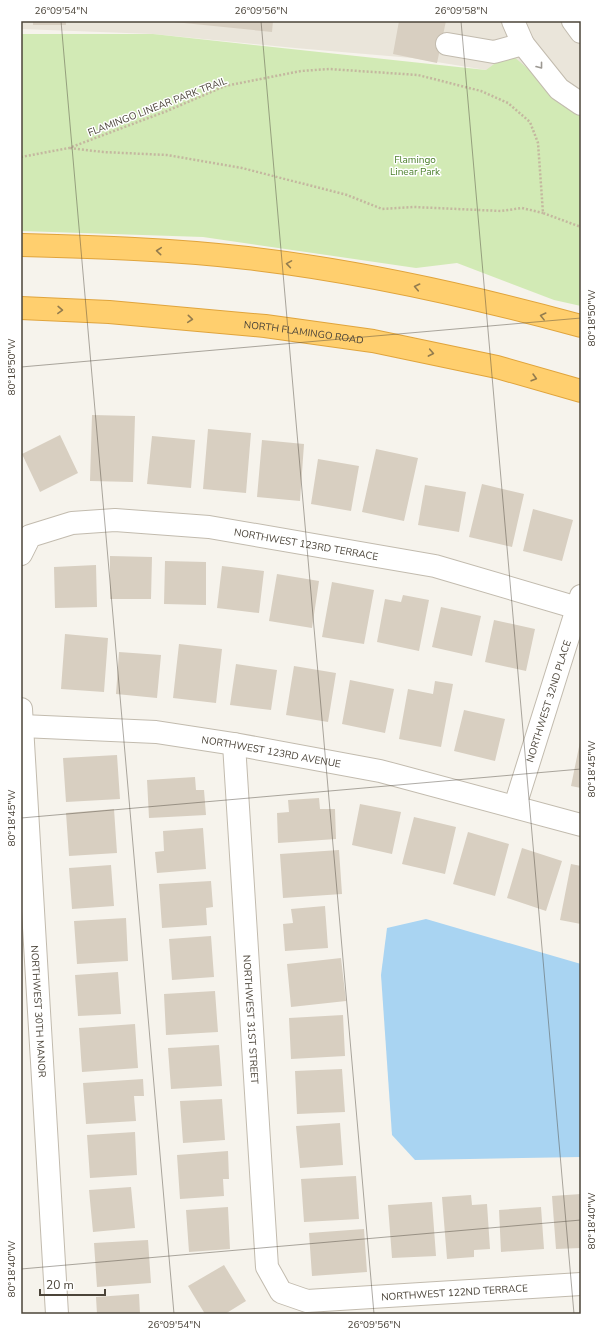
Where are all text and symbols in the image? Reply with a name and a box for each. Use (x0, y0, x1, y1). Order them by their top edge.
text: 26°09'54"N (34, 4, 88, 18)
text: 26°09'56"N (234, 4, 288, 18)
text: 26°09'58"N (434, 4, 488, 18)
one-way arrow (536, 62, 543, 69)
street label: FLAMINGO LINEAR PARK TRAIL (86, 74, 229, 140)
park label: Flamingo Linear Park (390, 153, 441, 179)
one-way arrow (156, 246, 162, 255)
one-way arrow (286, 260, 292, 269)
one-way arrow (414, 283, 420, 291)
text: 80°18'50"W (585, 290, 599, 346)
one-way arrow (57, 306, 63, 314)
one-way arrow (540, 312, 547, 320)
one-way arrow (187, 315, 193, 324)
street label: NORTH FLAMINGO ROAD (243, 318, 365, 348)
text: 80°18'50"W (5, 339, 19, 395)
one-way arrow (427, 348, 434, 356)
one-way arrow (531, 373, 538, 382)
street label: NORTHWEST 123RD TERRACE (233, 525, 379, 564)
street label: NORTHWEST 32ND PLACE (523, 638, 575, 764)
street label: NORTHWEST 123RD AVENUE (200, 733, 342, 772)
text: 80°18'45"W (585, 741, 599, 797)
text: 80°18'45"W (5, 790, 19, 846)
street label: NORTHWEST 30TH MANOR (27, 945, 49, 1078)
street label: NORTHWEST 31ST STREET (239, 954, 261, 1085)
text: 80°18'40"W (585, 1193, 599, 1249)
text: 80°18'40"W (5, 1241, 19, 1297)
scale bar (40, 1271, 105, 1297)
text: 20 m (46, 1277, 74, 1293)
street label: NORTHWEST 122ND TERRACE (381, 1281, 528, 1304)
text: 26°09'54"N (147, 1318, 201, 1332)
text: 26°09'56"N (347, 1318, 401, 1332)

